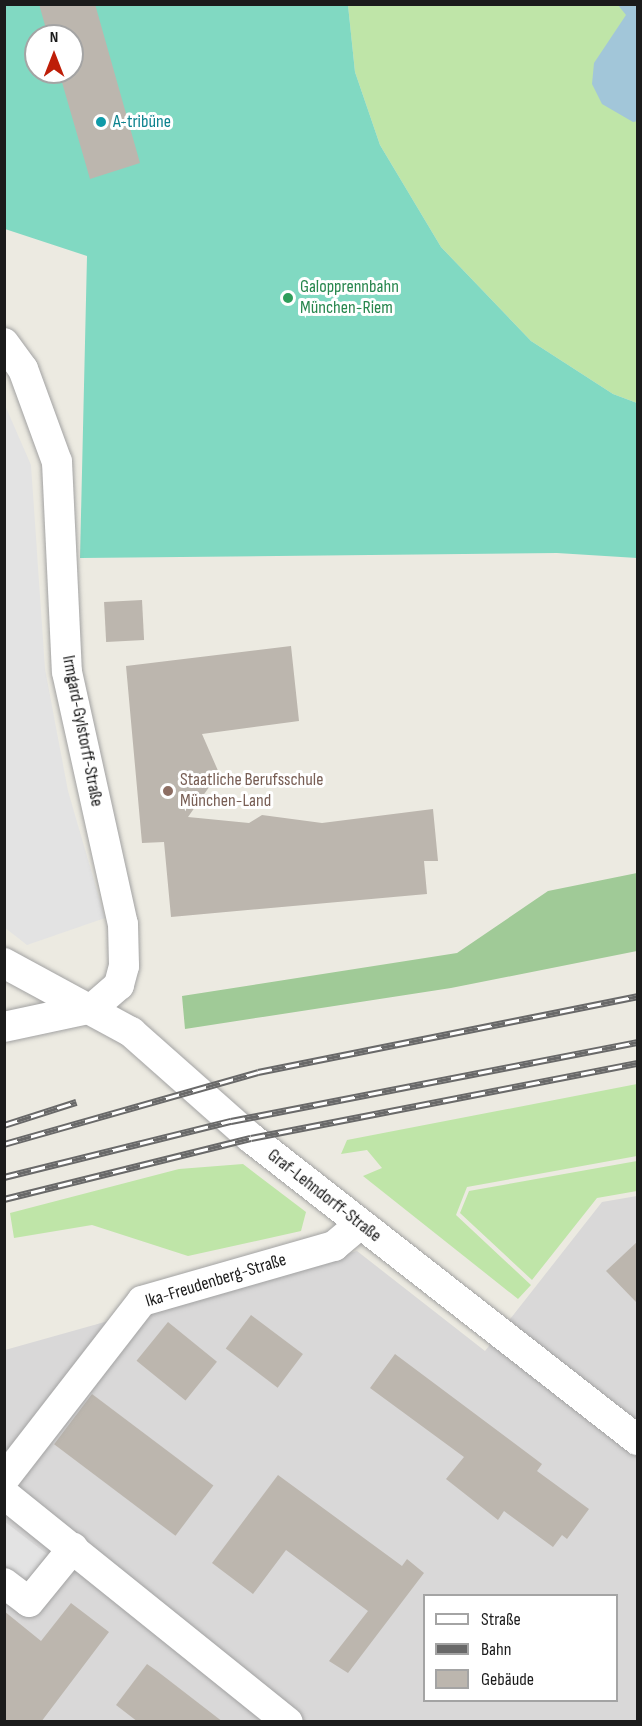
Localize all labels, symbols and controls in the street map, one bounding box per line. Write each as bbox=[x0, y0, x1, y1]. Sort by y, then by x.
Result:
north arrow bbox=[24, 24, 84, 84]
text: N bbox=[50, 28, 58, 47]
place label: A-tribüne bbox=[113, 111, 171, 133]
marker: A-tribüne bbox=[94, 115, 108, 129]
place label: Galopprennbahn München-Riem bbox=[300, 277, 399, 320]
marker: Galopprennbahn München-Riem bbox=[281, 291, 295, 305]
street label: Irmgard-Gylstorff-Straße bbox=[57, 654, 107, 808]
place label: Staatliche Berufsschule München-Land bbox=[180, 770, 323, 812]
marker: Staatliche Berufsschule München-Land bbox=[161, 784, 175, 798]
street label: Graf-Lehndorff-Straße bbox=[263, 1145, 385, 1247]
street label: Ika-Freudenberg-Straße bbox=[143, 1249, 289, 1313]
legend bbox=[423, 1594, 618, 1702]
text: Straße bbox=[481, 1609, 521, 1630]
text: Bahn bbox=[481, 1639, 511, 1660]
text: Gebäude bbox=[481, 1669, 534, 1690]

